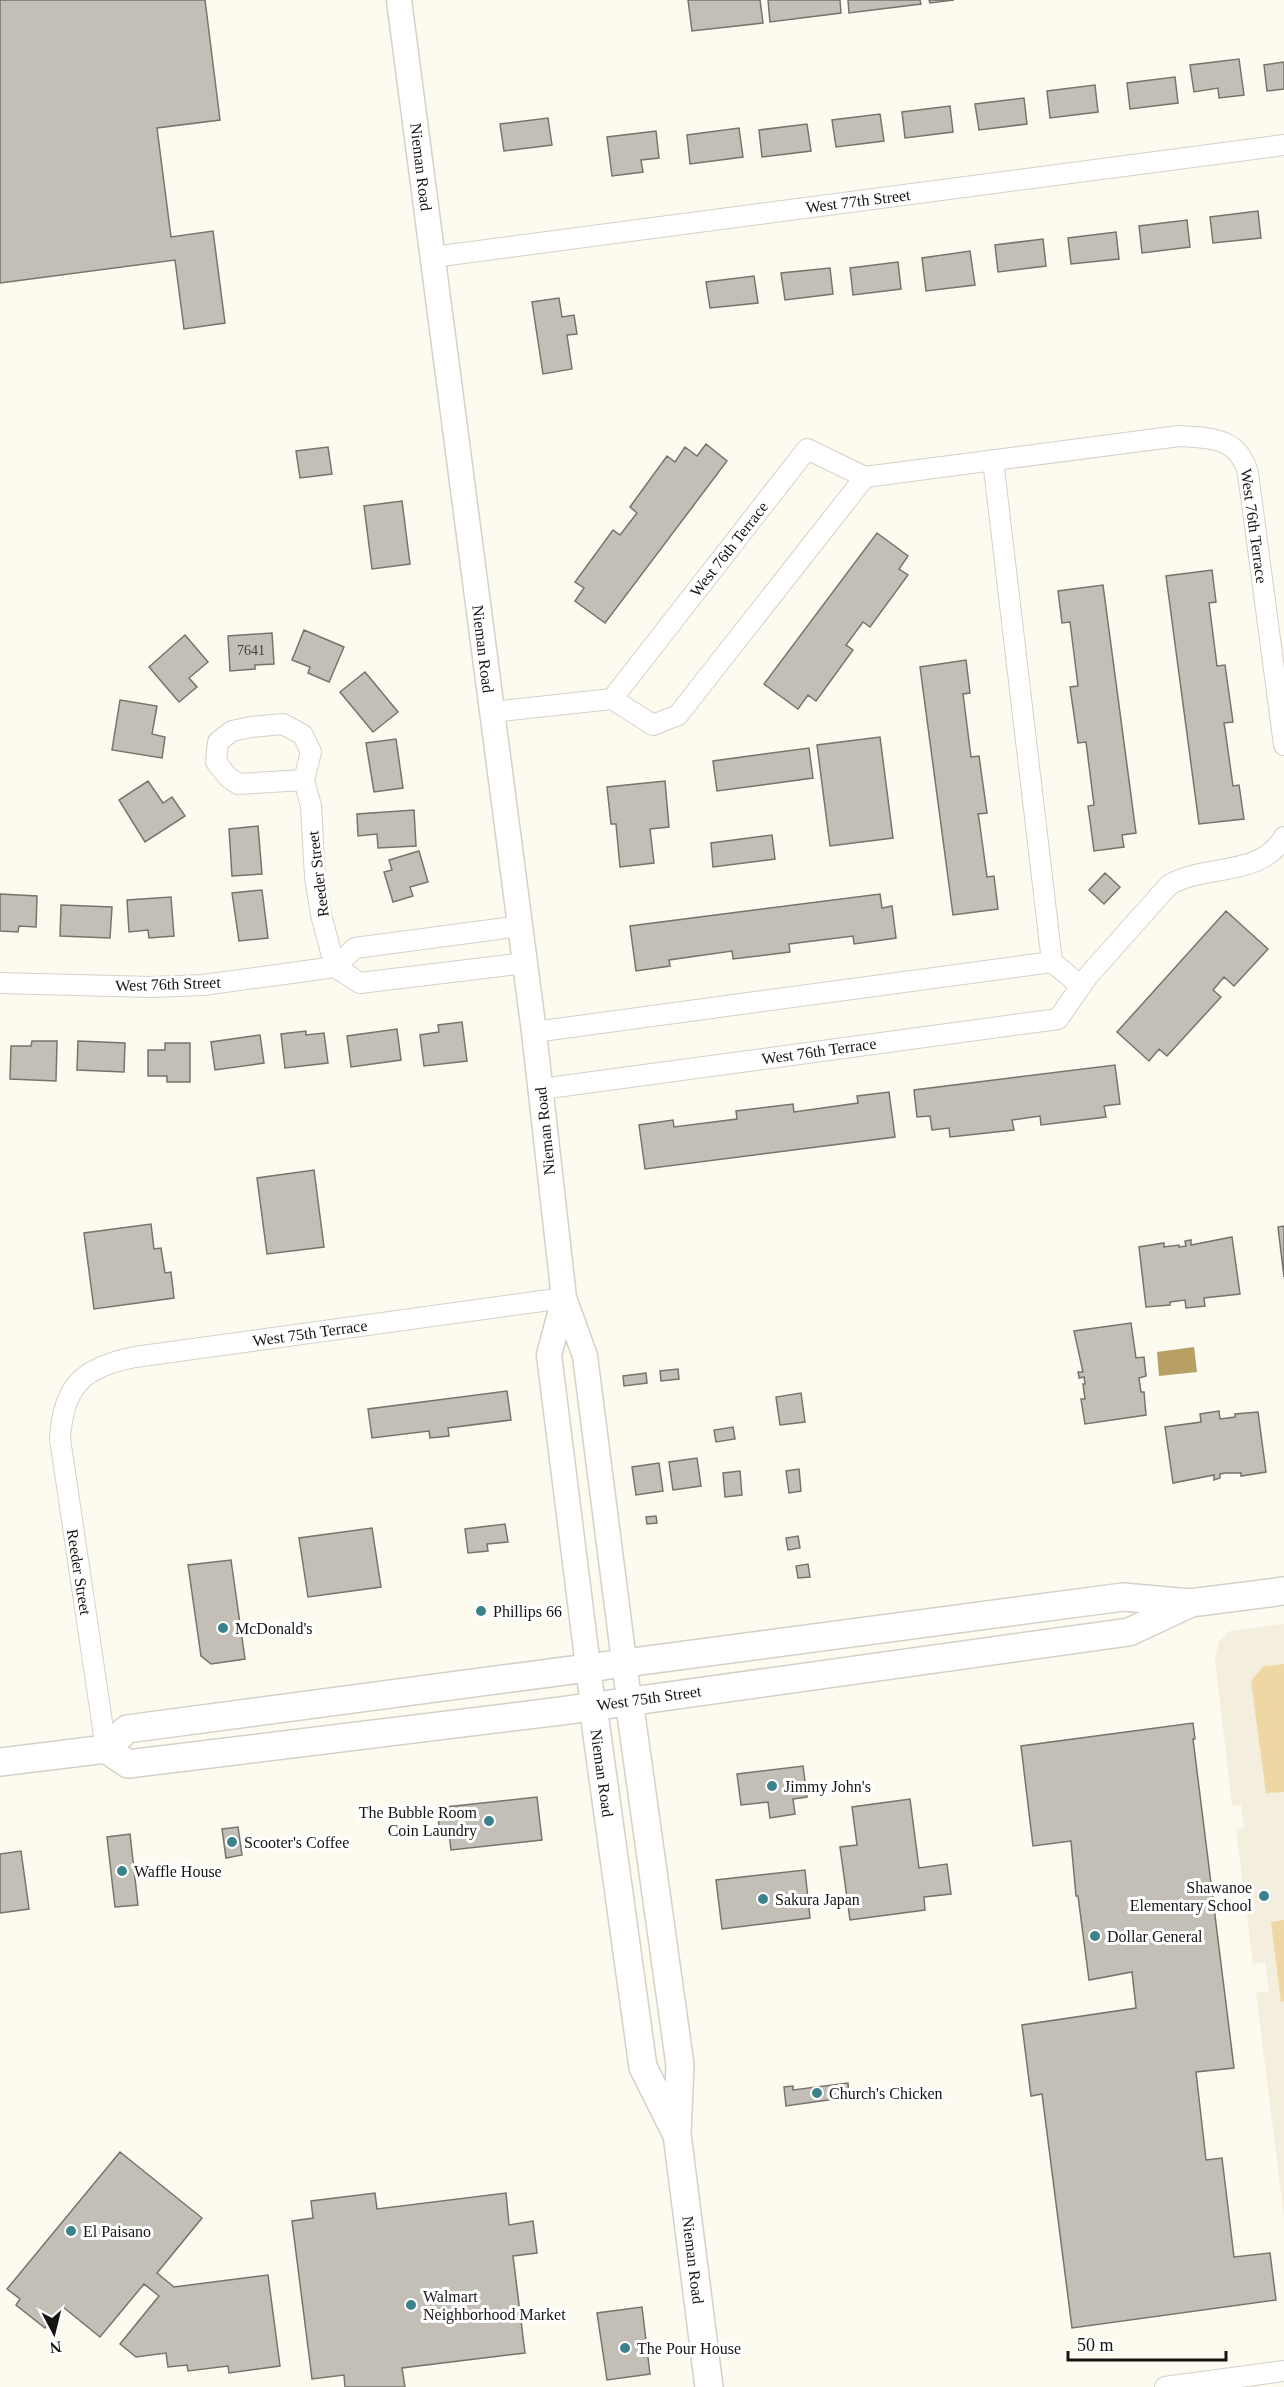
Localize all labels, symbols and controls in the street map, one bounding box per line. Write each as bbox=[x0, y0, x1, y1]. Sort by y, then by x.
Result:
street label: Nieman Road bbox=[407, 122, 435, 212]
street label: West 77th Street bbox=[805, 186, 912, 216]
street label: West 76th Terrace bbox=[1238, 468, 1270, 584]
street label: West 76th Terrace bbox=[687, 498, 771, 600]
street label: Nieman Road bbox=[469, 604, 497, 694]
house number: 7641 bbox=[237, 643, 265, 658]
street label: Reeder Street bbox=[304, 829, 332, 918]
street label: West 76th Street bbox=[115, 974, 221, 994]
street label: West 76th Terrace bbox=[761, 1035, 877, 1067]
street label: Nieman Road bbox=[532, 1086, 558, 1176]
street label: West 75th Terrace bbox=[252, 1317, 368, 1349]
street label: Reeder Street bbox=[64, 1528, 94, 1617]
place label: Phillips 66 bbox=[493, 1603, 562, 1621]
marker: Phillips 66 bbox=[474, 1604, 488, 1618]
place label: McDonald's bbox=[235, 1620, 313, 1637]
marker: McDonald's bbox=[216, 1621, 230, 1635]
street label: West 75th Street bbox=[596, 1682, 703, 1714]
street label: Nieman Road bbox=[587, 1728, 617, 1818]
place label: Jimmy John's bbox=[784, 1778, 871, 1796]
marker: Jimmy John's bbox=[765, 1779, 779, 1793]
place label: The Bubble Room Coin Laundry bbox=[359, 1804, 478, 1840]
marker: The Bubble Room Coin Laundry bbox=[482, 1814, 496, 1828]
place label: Scooter's Coffee bbox=[244, 1834, 349, 1851]
marker: Scooter's Coffee bbox=[225, 1835, 239, 1849]
place label: Waffle House bbox=[134, 1863, 222, 1880]
marker: Waffle House bbox=[115, 1864, 129, 1878]
place label: Shawanoe Elementary School bbox=[1130, 1879, 1253, 1915]
marker: Shawanoe Elementary School bbox=[1257, 1889, 1271, 1903]
place label: Sakura Japan bbox=[775, 1891, 860, 1909]
marker: Sakura Japan bbox=[756, 1892, 770, 1906]
place label: Dollar General bbox=[1107, 1928, 1203, 1945]
marker: Dollar General bbox=[1088, 1929, 1102, 1943]
place label: Church's Chicken bbox=[829, 2085, 943, 2102]
marker: Church's Chicken bbox=[810, 2086, 824, 2100]
street label: Nieman Road bbox=[679, 2215, 707, 2305]
place label: El Paisano bbox=[83, 2223, 151, 2240]
marker: El Paisano bbox=[64, 2224, 78, 2238]
place label: Walmart Neighborhood Market bbox=[423, 2288, 566, 2324]
marker: Walmart Neighborhood Market bbox=[404, 2298, 418, 2312]
north arrow bbox=[24, 2303, 84, 2363]
scale bar bbox=[1068, 2324, 1226, 2362]
text: 50 m bbox=[1077, 2335, 1114, 2355]
text: N bbox=[49, 2338, 63, 2357]
place label: The Pour House bbox=[637, 2340, 741, 2357]
marker: The Pour House bbox=[618, 2341, 632, 2355]

